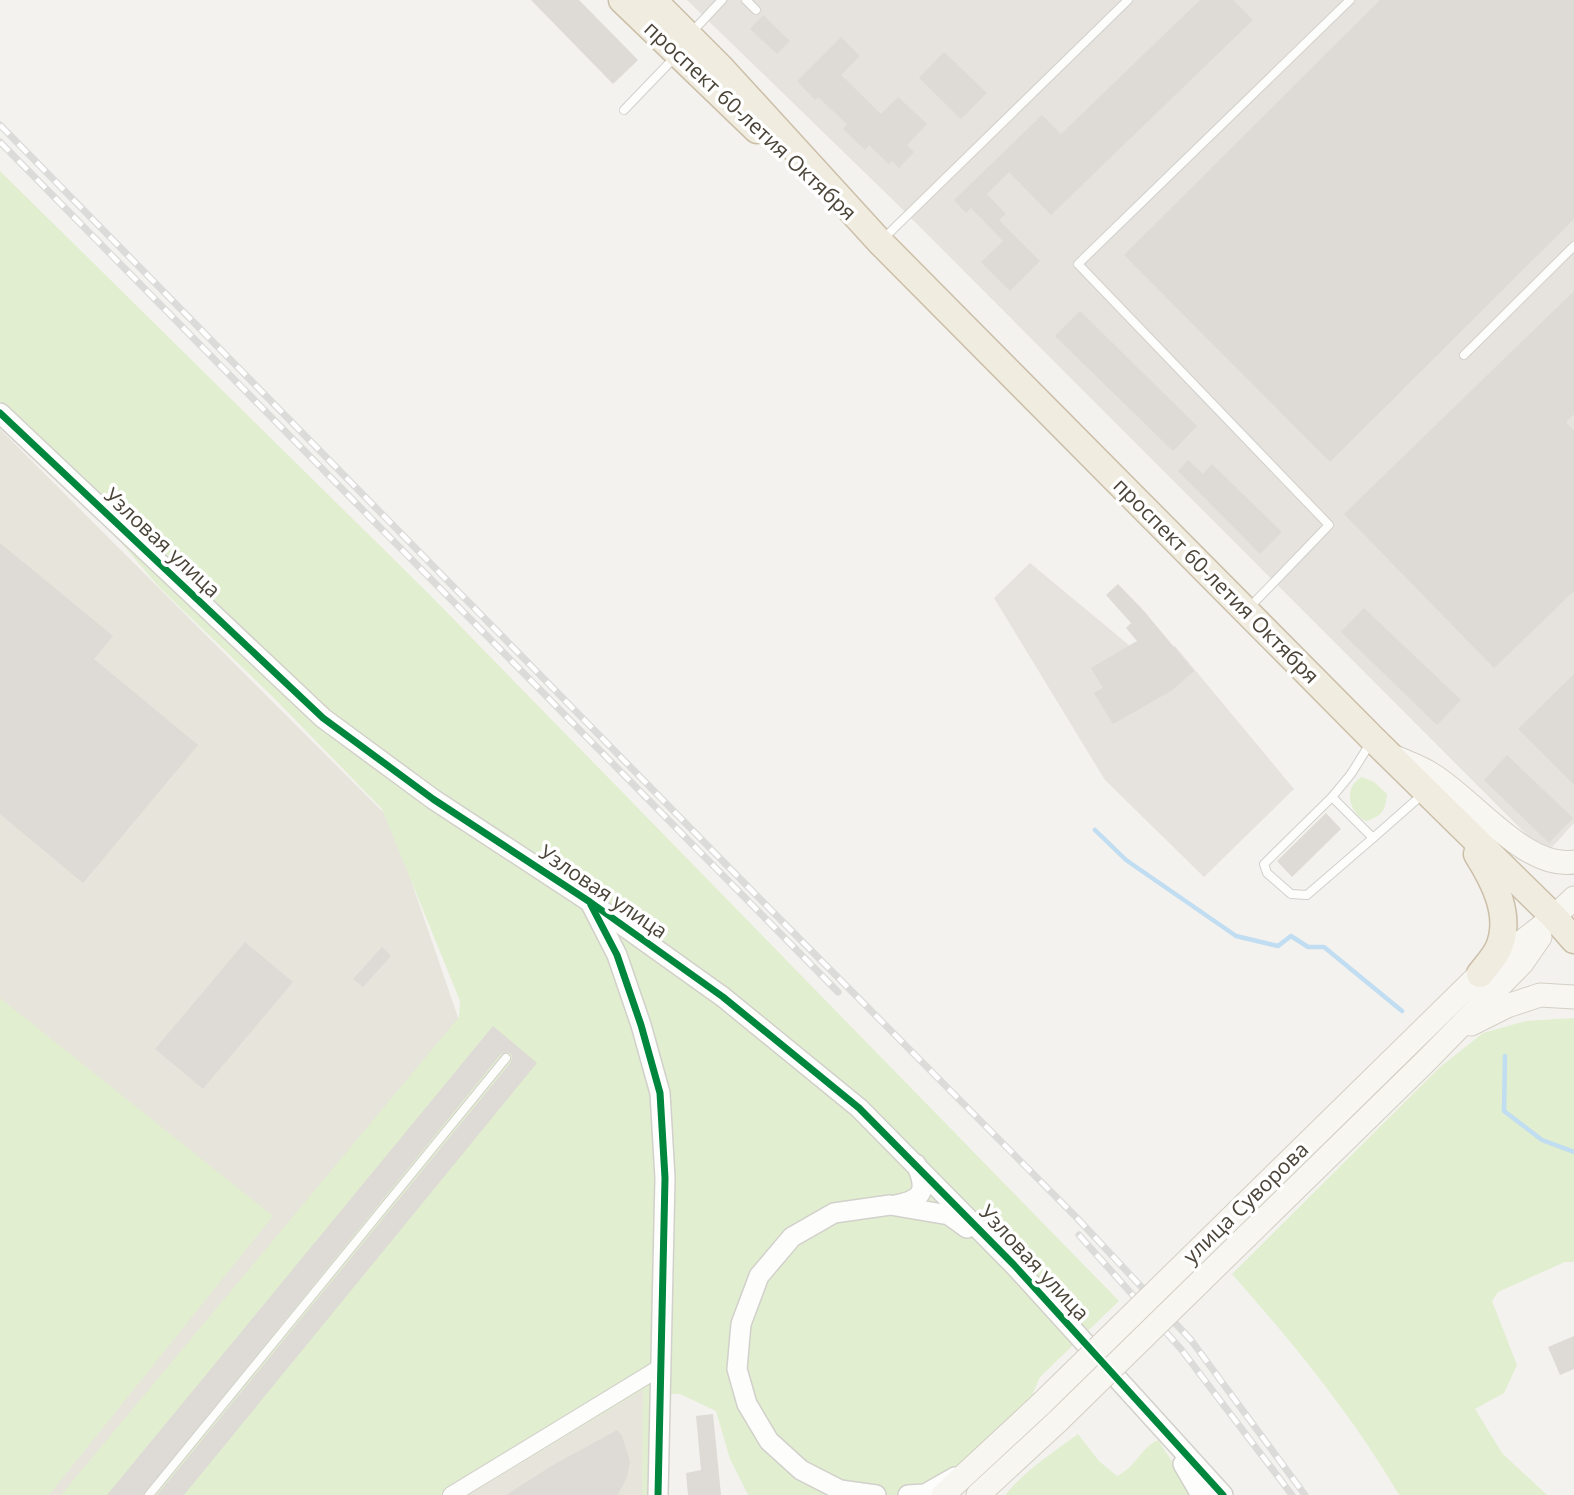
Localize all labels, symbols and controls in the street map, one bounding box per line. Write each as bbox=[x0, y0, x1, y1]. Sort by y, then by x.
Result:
street label: проспект 60-летия Октября bbox=[639, 15, 863, 226]
street label: проспект 60-летия Октября bbox=[1108, 471, 1326, 689]
street label: Узловая улица bbox=[99, 481, 227, 603]
street label: Узловая улица bbox=[534, 838, 673, 945]
street label: улица Суворова bbox=[1177, 1135, 1314, 1269]
street label: Узловая улица bbox=[974, 1198, 1096, 1326]

